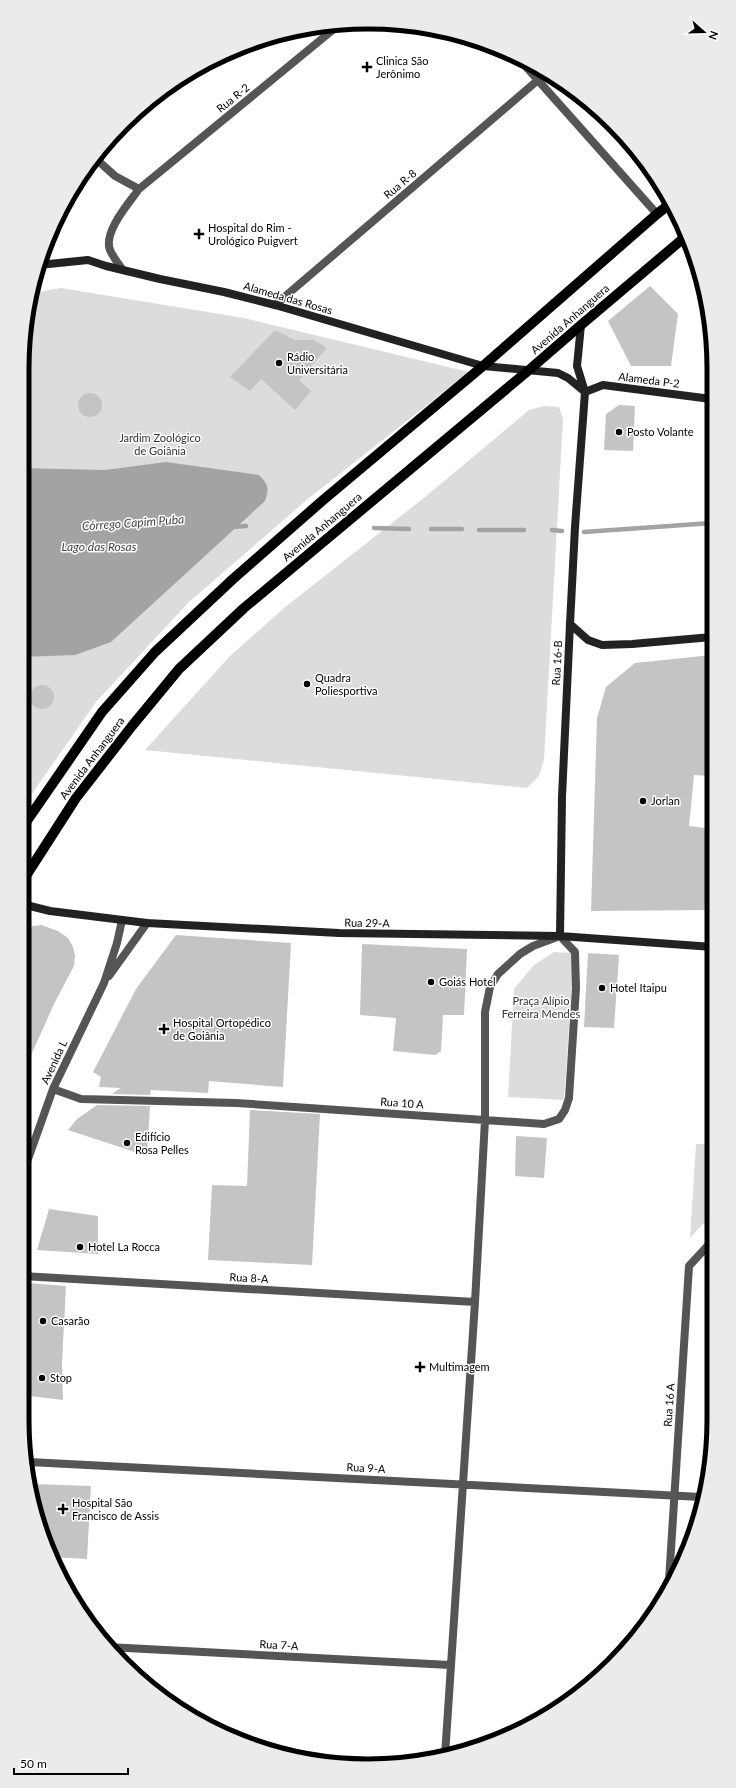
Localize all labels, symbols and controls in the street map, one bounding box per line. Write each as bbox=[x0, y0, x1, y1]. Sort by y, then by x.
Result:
north arrow bbox=[684, 12, 724, 52]
text: N bbox=[706, 29, 721, 42]
place label: Clinica São Jerônimo bbox=[376, 54, 429, 80]
marker: Clinica São Jerônimo bbox=[361, 61, 373, 73]
street label: Rua R-2 bbox=[214, 80, 252, 115]
street label: Rua R-8 bbox=[381, 166, 419, 201]
place label: Hospital do Rim - Urológico Puigvert bbox=[208, 221, 298, 247]
marker: Hospital do Rim - Urológico Puigvert bbox=[193, 228, 205, 240]
street label: Alameda das Rosas bbox=[242, 279, 334, 316]
street label: Avenida Anhanguera bbox=[528, 281, 612, 356]
place label: Rádio Universitária bbox=[287, 350, 348, 376]
marker: Rádio Universitária bbox=[274, 358, 284, 368]
street label: Alameda P-2 bbox=[618, 369, 680, 390]
place label: Posto Volante bbox=[627, 425, 694, 438]
marker: Posto Volante bbox=[614, 427, 624, 437]
park label: Jardim Zoológico de Goiânia bbox=[119, 431, 201, 457]
street label: Avenida Anhanguera bbox=[279, 490, 364, 564]
water label: Córrego Capim Puba bbox=[81, 511, 185, 534]
water label: Lago das Rosas bbox=[61, 539, 137, 554]
street label: Rua 16-B bbox=[549, 640, 564, 686]
place label: Quadra Poliesportiva bbox=[315, 671, 378, 697]
marker: Quadra Poliesportiva bbox=[302, 679, 312, 689]
street label: Avenida Anhanguera bbox=[56, 714, 127, 801]
place label: Jorlan bbox=[651, 794, 680, 807]
marker: Jorlan bbox=[638, 796, 648, 806]
street label: Rua 29-A bbox=[344, 916, 390, 929]
place label: Goiás Hotel bbox=[439, 975, 496, 988]
marker: Goiás Hotel bbox=[426, 977, 436, 987]
place label: Hotel Itaipu bbox=[610, 981, 667, 994]
marker: Hotel Itaipu bbox=[597, 983, 607, 993]
park label: Praça Alípio Ferreira Mendes bbox=[502, 994, 581, 1020]
place label: Hospital Ortopédico de Goiânia bbox=[173, 1016, 271, 1042]
marker: Hospital Ortopédico de Goiânia bbox=[158, 1023, 170, 1035]
street label: Avenida L bbox=[38, 1037, 70, 1086]
street label: Rua 10 A bbox=[380, 1094, 425, 1111]
place label: Edifício Rosa Pelles bbox=[135, 1130, 189, 1156]
marker: Edifício Rosa Pelles bbox=[122, 1138, 132, 1148]
place label: Hotel La Rocca bbox=[88, 1240, 160, 1253]
marker: Hotel La Rocca bbox=[75, 1242, 85, 1252]
street label: Rua 8-A bbox=[229, 1270, 269, 1285]
place label: Casarão bbox=[51, 1314, 90, 1327]
marker: Casarão bbox=[38, 1316, 48, 1326]
place label: Multimagem bbox=[429, 1360, 490, 1373]
marker: Multimagem bbox=[414, 1361, 426, 1373]
place label: Stop bbox=[50, 1371, 72, 1384]
marker: Stop bbox=[37, 1373, 47, 1383]
street label: Rua 16 A bbox=[660, 1382, 677, 1427]
street label: Rua 9-A bbox=[346, 1460, 386, 1475]
place label: Hospital São Francisco de Assis bbox=[72, 1496, 159, 1522]
marker: Hospital São Francisco de Assis bbox=[57, 1503, 69, 1515]
street label: Rua 7-A bbox=[259, 1637, 299, 1652]
scale bar bbox=[14, 1750, 128, 1776]
text: 50 m bbox=[20, 1756, 47, 1771]

